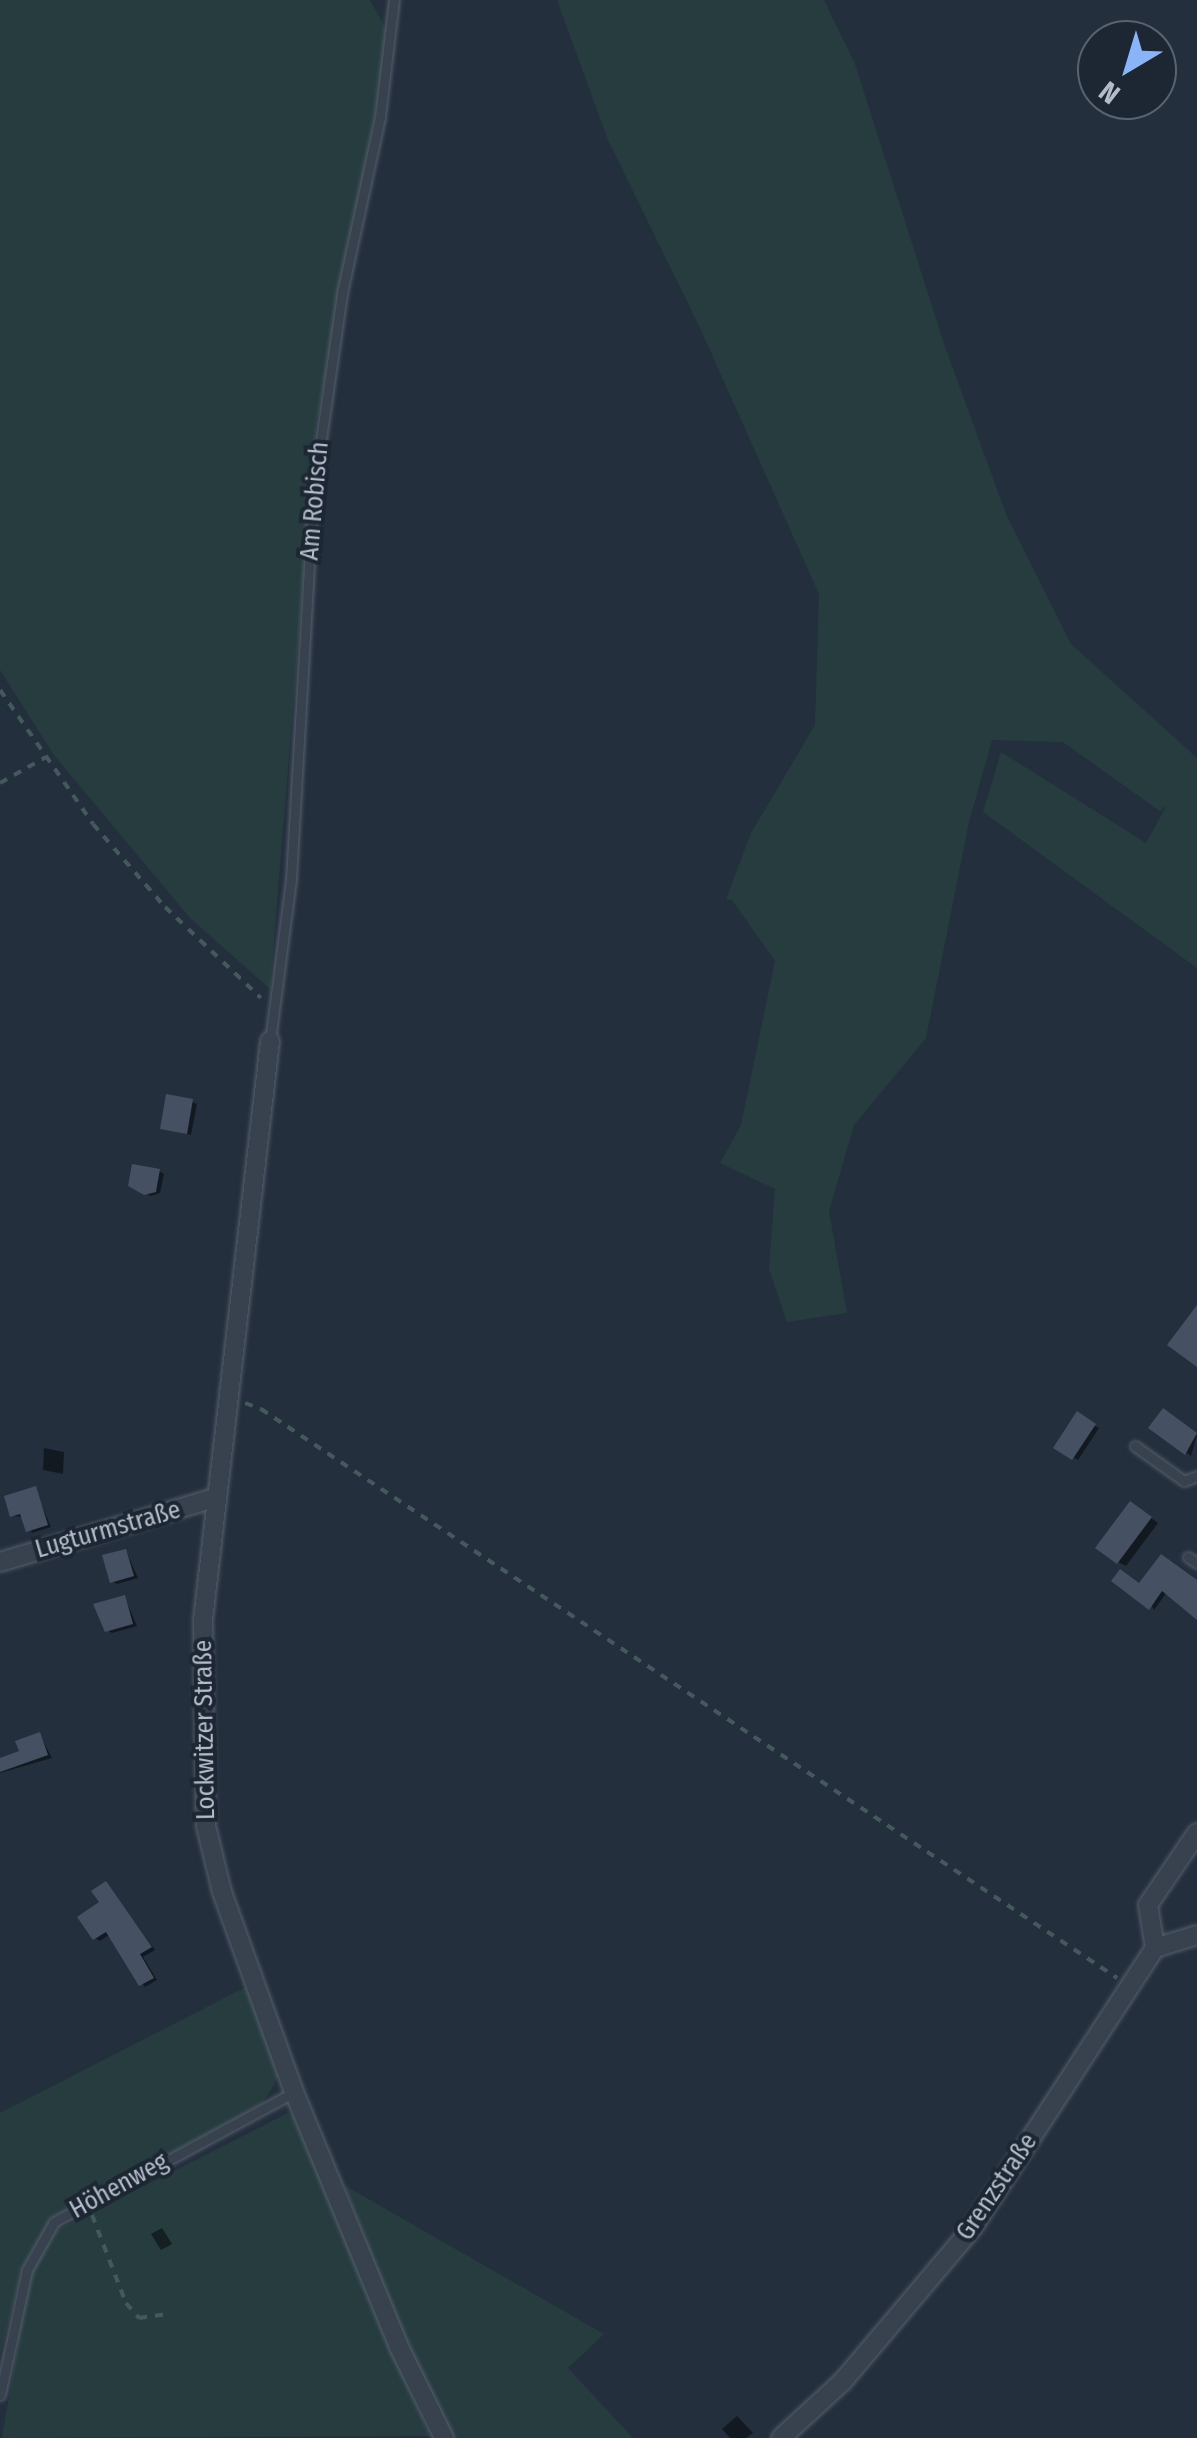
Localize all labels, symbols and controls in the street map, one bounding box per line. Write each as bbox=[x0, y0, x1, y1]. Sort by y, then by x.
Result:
north arrow bbox=[1077, 20, 1177, 120]
text: N bbox=[1093, 74, 1126, 111]
street label: Am Robisch bbox=[295, 441, 335, 561]
street label: Lugturmstraße bbox=[32, 1495, 184, 1565]
street label: Lockwitzer Straße bbox=[188, 1640, 222, 1820]
street label: Grenzstraße bbox=[950, 2128, 1044, 2246]
street label: Höhenweg bbox=[65, 2147, 173, 2225]

